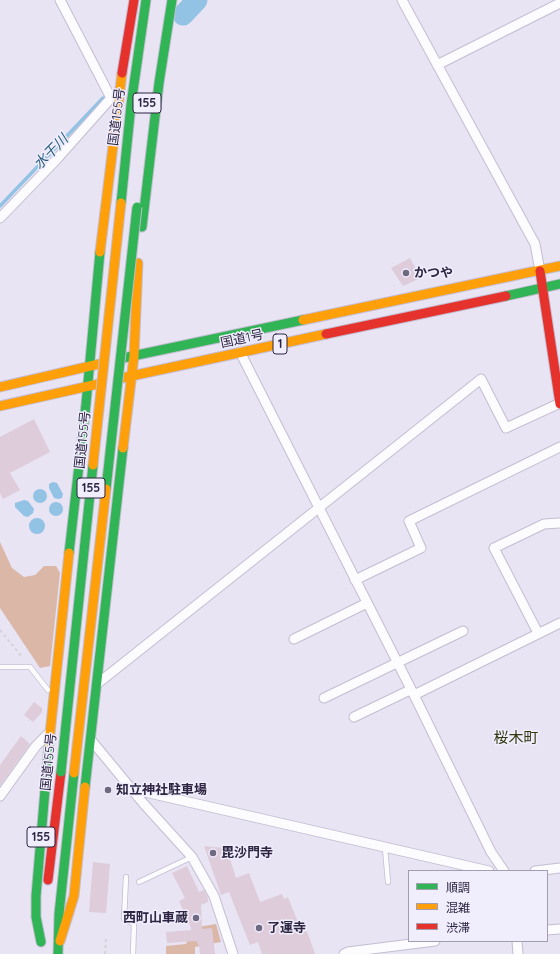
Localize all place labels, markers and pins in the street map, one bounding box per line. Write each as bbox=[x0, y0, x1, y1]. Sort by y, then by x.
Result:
place label: かつや bbox=[414, 265, 453, 281]
marker: かつや bbox=[401, 268, 411, 278]
place label: 知立神社駐車場 bbox=[116, 782, 207, 798]
marker: 知立神社駐車場 bbox=[103, 785, 113, 795]
place label: 毘沙門寺 bbox=[221, 845, 273, 861]
marker: 毘沙門寺 bbox=[208, 848, 218, 858]
place label: 西町山車蔵 bbox=[123, 910, 188, 926]
marker: 西町山車蔵 bbox=[191, 913, 201, 923]
place label: 了運寺 bbox=[267, 920, 306, 936]
marker: 了運寺 bbox=[254, 923, 264, 933]

